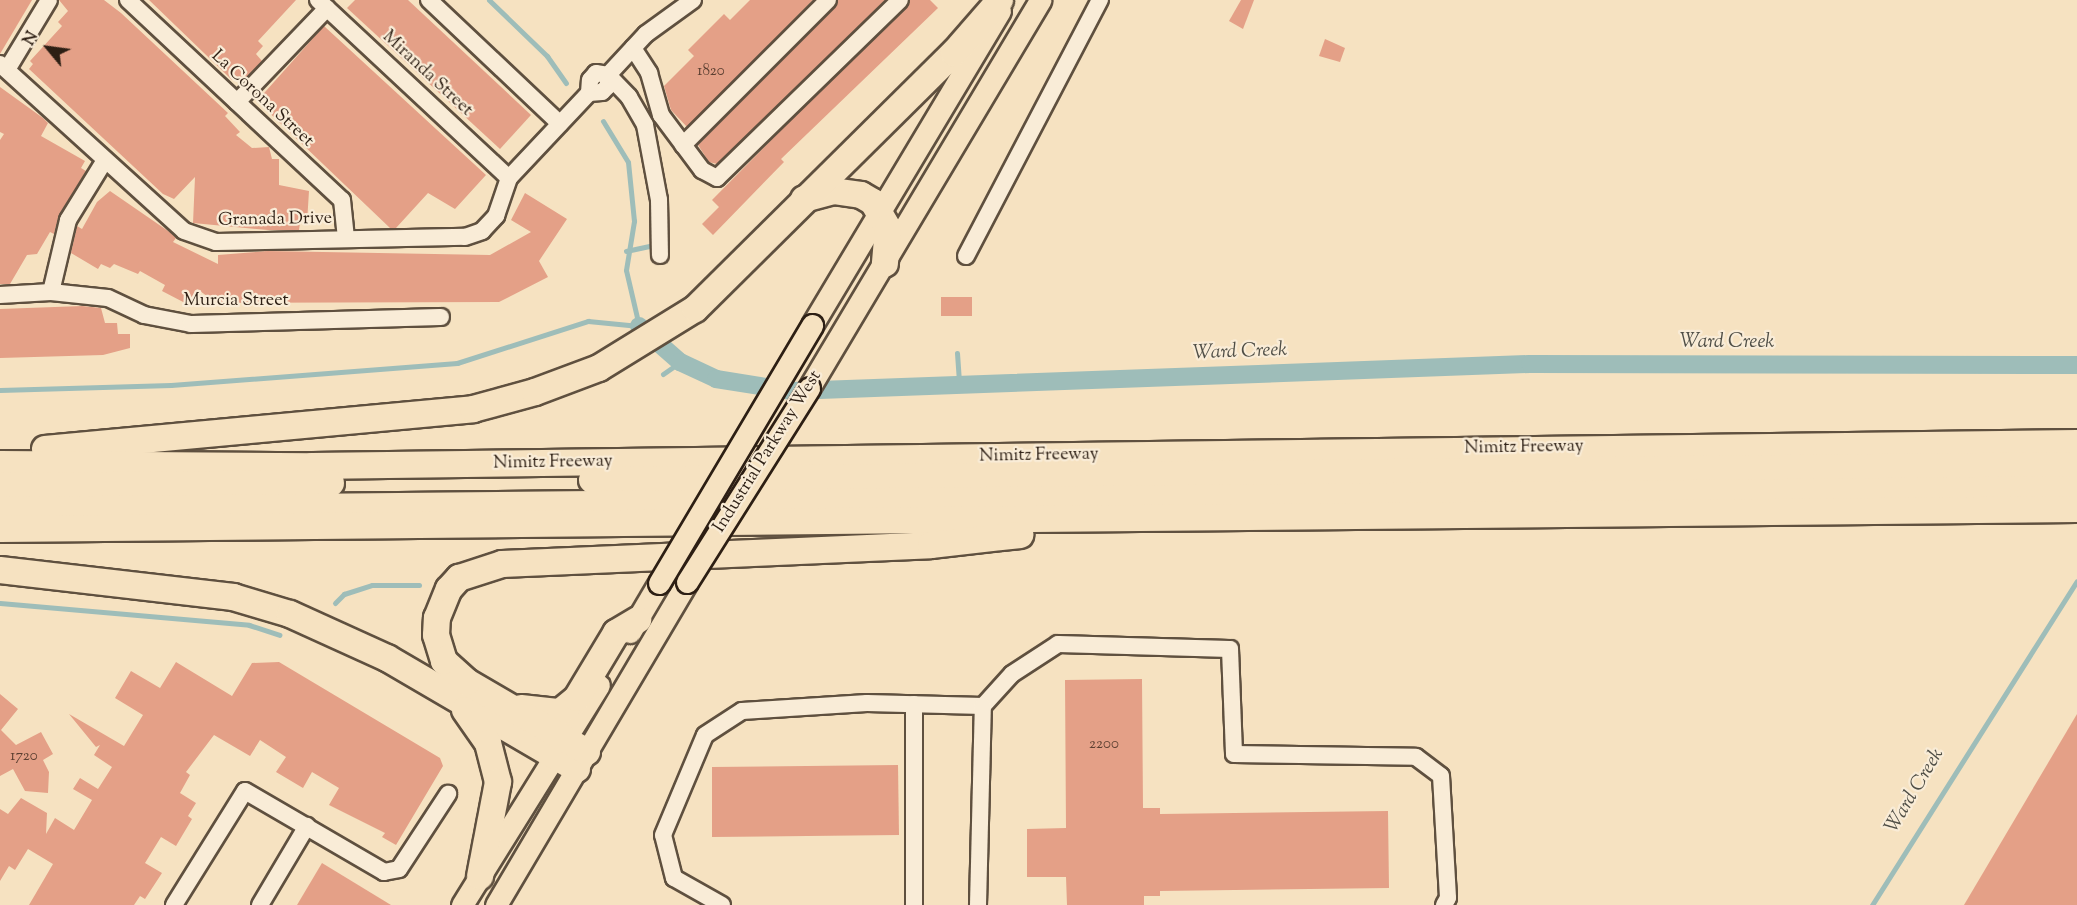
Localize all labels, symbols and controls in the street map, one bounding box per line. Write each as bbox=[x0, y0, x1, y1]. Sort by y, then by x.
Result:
north arrow bbox=[18, 18, 78, 78]
street label: Miranda Street bbox=[377, 27, 477, 121]
text: N bbox=[19, 28, 45, 50]
street label: La Corona Street bbox=[206, 46, 318, 152]
house number: 1820 bbox=[697, 63, 725, 81]
street label: Granada Drive bbox=[218, 208, 332, 232]
street label: Murcia Street bbox=[183, 290, 289, 312]
water label: Ward Creek bbox=[1680, 330, 1774, 354]
water label: Ward Creek bbox=[1192, 338, 1288, 366]
street label: Industrial Parkway West bbox=[709, 367, 827, 537]
street label: Nimitz Freeway bbox=[1464, 436, 1584, 460]
street label: Nimitz Freeway bbox=[979, 444, 1099, 468]
street label: Nimitz Freeway bbox=[493, 451, 613, 475]
house number: 2200 bbox=[1089, 736, 1119, 754]
water label: Ward Creek bbox=[1880, 744, 1950, 838]
house number: 1720 bbox=[10, 748, 38, 766]

